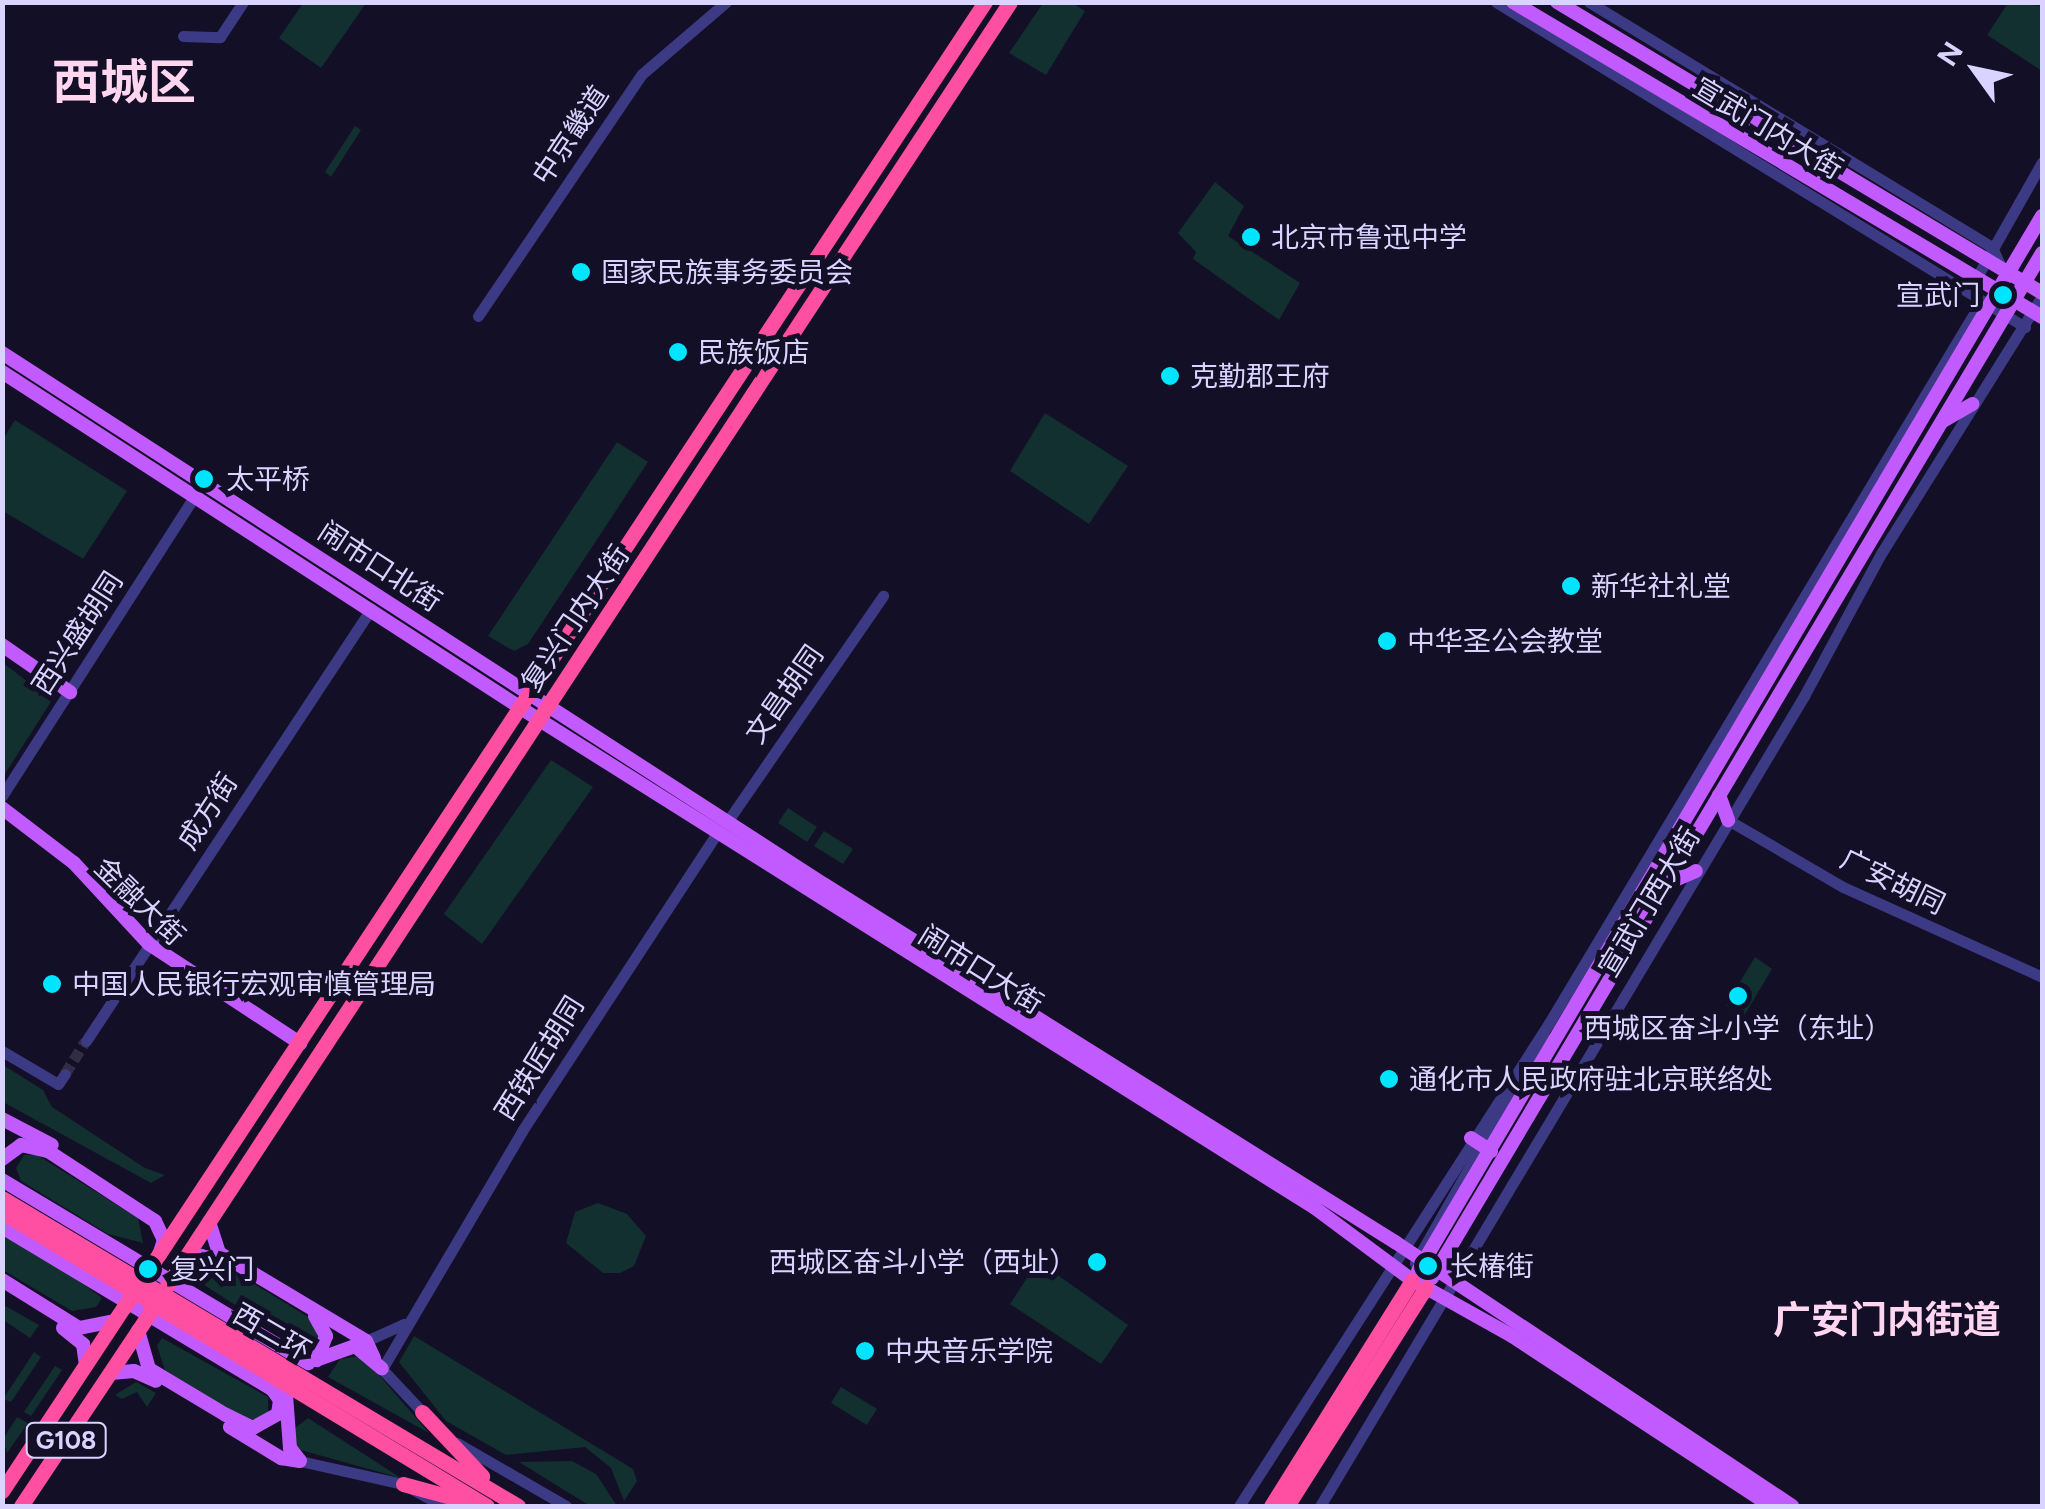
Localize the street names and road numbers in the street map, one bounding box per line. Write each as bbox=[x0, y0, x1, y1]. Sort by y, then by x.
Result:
street label: 宣武门内大街 bbox=[1687, 70, 1849, 186]
street label: 中京畿道 bbox=[525, 79, 615, 191]
street label: 闹市口北街 bbox=[312, 514, 448, 618]
street label: 复兴门内大街 bbox=[514, 539, 636, 697]
street label: 西兴盛胡同 bbox=[25, 565, 129, 701]
street label: 文昌胡同 bbox=[738, 638, 830, 750]
street label: 成方街 bbox=[170, 767, 244, 855]
street label: 宣武门西大街 bbox=[1591, 821, 1707, 983]
street label: 广安胡同 bbox=[1835, 841, 1951, 921]
street label: 金融大街 bbox=[88, 850, 192, 952]
street label: 闹市口大街 bbox=[913, 918, 1049, 1020]
street label: 西铁匠胡同 bbox=[488, 990, 590, 1126]
street label: 西二环 bbox=[227, 1296, 317, 1368]
road number: G108 bbox=[23, 1420, 108, 1460]

